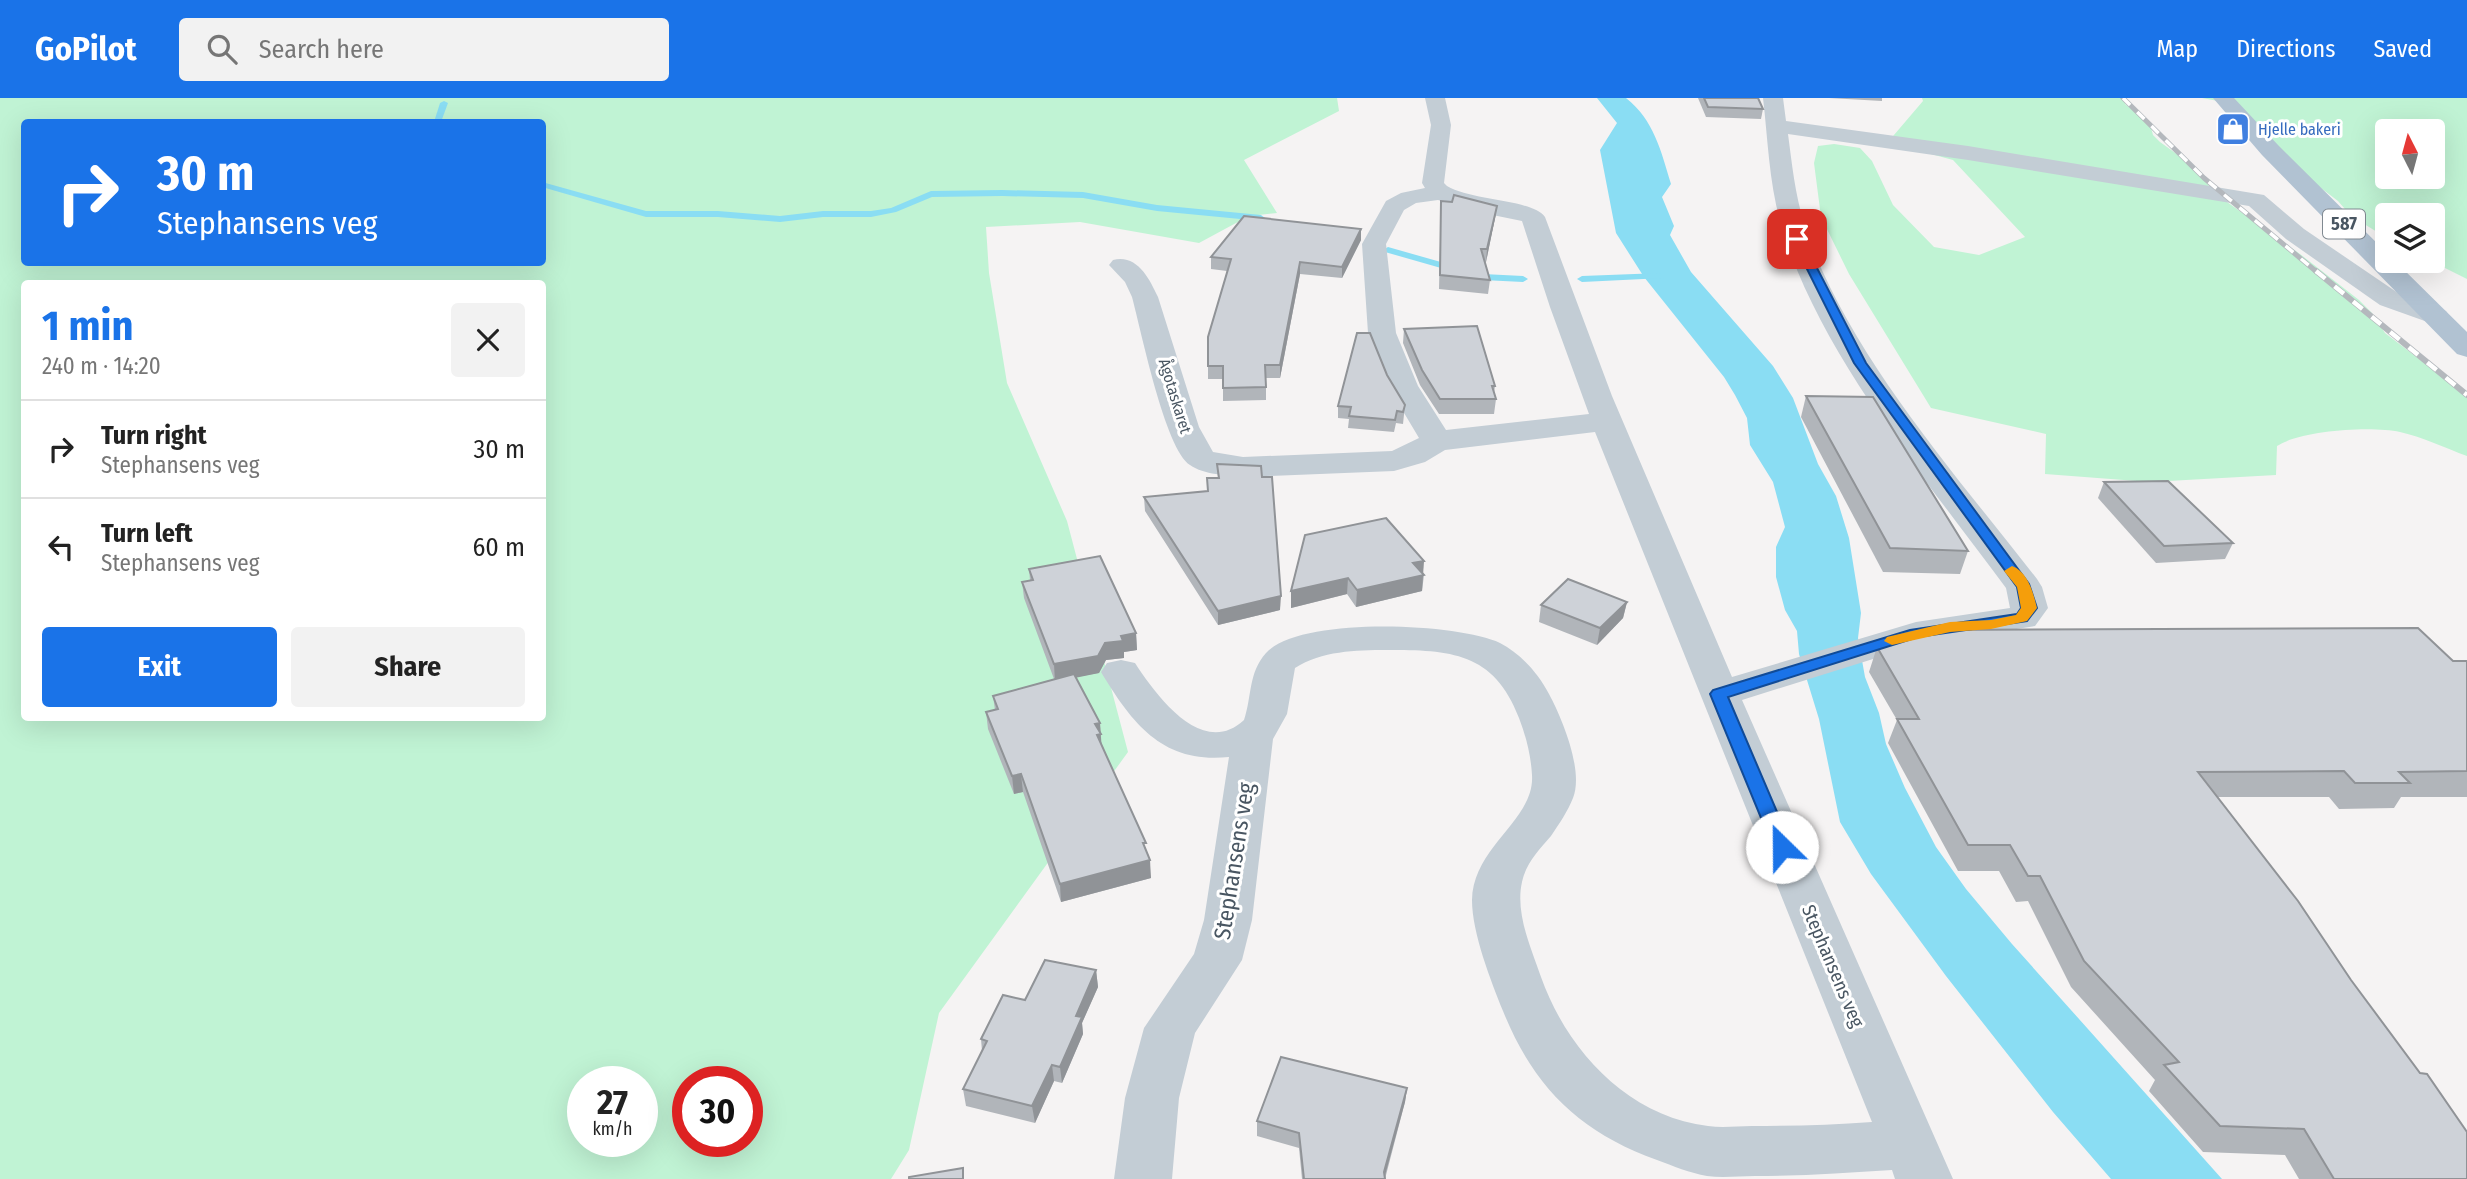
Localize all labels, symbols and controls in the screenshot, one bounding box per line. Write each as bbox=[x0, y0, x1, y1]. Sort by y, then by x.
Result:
search box bbox=[179, 18, 669, 81]
text: GoPilot bbox=[35, 29, 137, 69]
icon: search bbox=[203, 30, 241, 68]
text: Search here bbox=[259, 34, 384, 65]
text: Map bbox=[2157, 35, 2198, 63]
text: Directions bbox=[2236, 35, 2335, 63]
text: Saved bbox=[2373, 35, 2432, 63]
shop icon: Hjelle bakeri bbox=[2214, 110, 2252, 148]
north arrow bbox=[2375, 119, 2445, 189]
map controls bbox=[2375, 119, 2445, 273]
place label: Hjelle bakeri bbox=[2258, 120, 2341, 139]
text: 30 m bbox=[157, 144, 255, 203]
icon: right bbox=[42, 147, 133, 238]
button: layers bbox=[2375, 203, 2445, 273]
text: Stephansens veg bbox=[157, 204, 378, 242]
pin bbox=[1767, 209, 1827, 269]
road number: 587 bbox=[2323, 210, 2365, 238]
icon: arrive bbox=[1778, 220, 1816, 258]
text: 1 min bbox=[42, 301, 133, 351]
button: close bbox=[451, 303, 525, 377]
text: 240 m · 14:20 bbox=[42, 352, 161, 380]
street label: Ågotaskaret bbox=[1155, 356, 1197, 436]
text: Turn right bbox=[101, 420, 207, 451]
icon: right bbox=[42, 430, 80, 468]
text: 30 m bbox=[474, 434, 525, 465]
text: Stephansens veg bbox=[101, 451, 260, 479]
text: Turn left bbox=[101, 518, 193, 549]
icon: left bbox=[42, 528, 80, 566]
text: 60 m bbox=[472, 532, 525, 563]
text: Stephansens veg bbox=[101, 549, 260, 577]
button: Exit bbox=[42, 627, 277, 707]
button: Share bbox=[291, 627, 525, 707]
street label: Stephansens veg bbox=[1208, 780, 1260, 941]
position arrow bbox=[1745, 810, 1819, 884]
street label: Stephansens veg bbox=[1797, 901, 1869, 1031]
speed limit sign: 30 bbox=[672, 1066, 763, 1157]
text: 27 bbox=[597, 1081, 628, 1123]
text: km/h bbox=[592, 1118, 633, 1140]

